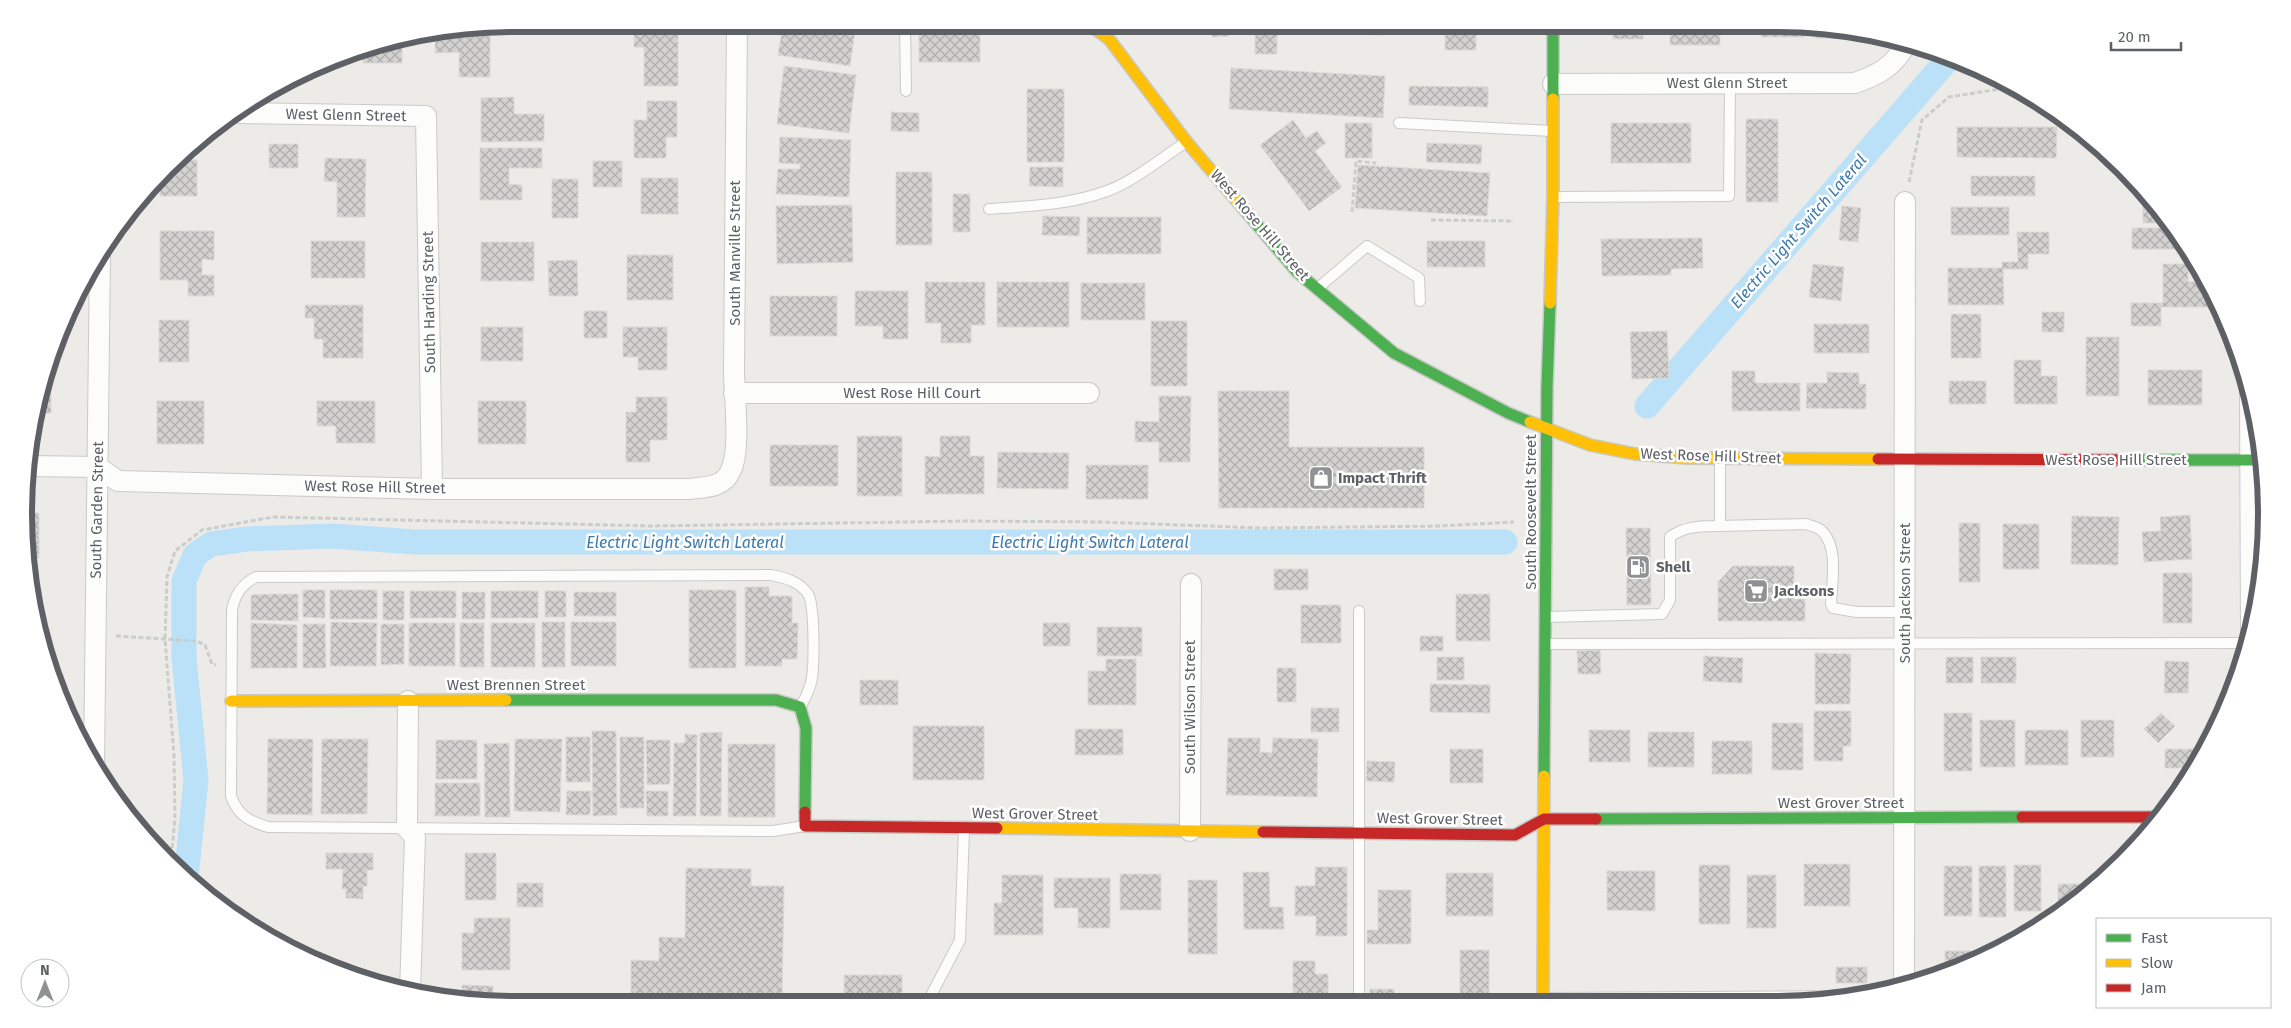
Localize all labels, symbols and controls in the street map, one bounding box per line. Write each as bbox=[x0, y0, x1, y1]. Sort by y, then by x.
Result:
scale bar bbox=[2111, 20, 2181, 52]
text: 20 m bbox=[2118, 28, 2151, 46]
street label: West Glenn Street bbox=[1666, 74, 1788, 92]
street label: West Glenn Street bbox=[285, 105, 407, 125]
water label: Electric Light Switch Lateral bbox=[1726, 151, 1870, 312]
street label: West Rose Hill Street bbox=[1207, 166, 1314, 285]
street label: South Manville Street bbox=[726, 180, 744, 326]
street label: South Harding Street bbox=[419, 230, 439, 373]
street label: West Rose Hill Court bbox=[843, 384, 981, 402]
street label: South Roosevelt Street bbox=[1522, 434, 1540, 590]
street label: South Garden Street bbox=[87, 441, 107, 579]
street label: West Rose Hill Street bbox=[1640, 445, 1783, 467]
street label: West Rose Hill Street bbox=[2045, 451, 2187, 469]
shop icon: Impact Thrift bbox=[1308, 465, 1334, 491]
place label: Impact Thrift bbox=[1338, 469, 1427, 487]
street label: West Rose Hill Street bbox=[304, 477, 446, 497]
street label: South Jackson Street bbox=[1896, 522, 1914, 663]
water label: Electric Light Switch Lateral bbox=[586, 533, 784, 552]
water label: Electric Light Switch Lateral bbox=[991, 533, 1189, 552]
fuel station icon: Shell bbox=[1625, 554, 1651, 580]
place label: Shell bbox=[1656, 558, 1691, 576]
supermarket icon: Jacksons bbox=[1743, 578, 1769, 604]
place label: Jacksons bbox=[1773, 582, 1834, 600]
street label: South Wilson Street bbox=[1181, 639, 1199, 774]
street label: West Brennen Street bbox=[447, 676, 586, 694]
street label: West Grover Street bbox=[1778, 794, 1905, 812]
street label: West Grover Street bbox=[972, 804, 1099, 824]
street label: West Grover Street bbox=[1377, 809, 1504, 829]
legend bbox=[2096, 918, 2271, 1008]
text: Fast bbox=[2141, 929, 2168, 947]
text: Slow bbox=[2141, 954, 2173, 972]
north arrow bbox=[20, 958, 70, 1008]
text: N bbox=[40, 962, 50, 979]
text: Jam bbox=[2141, 979, 2167, 997]

